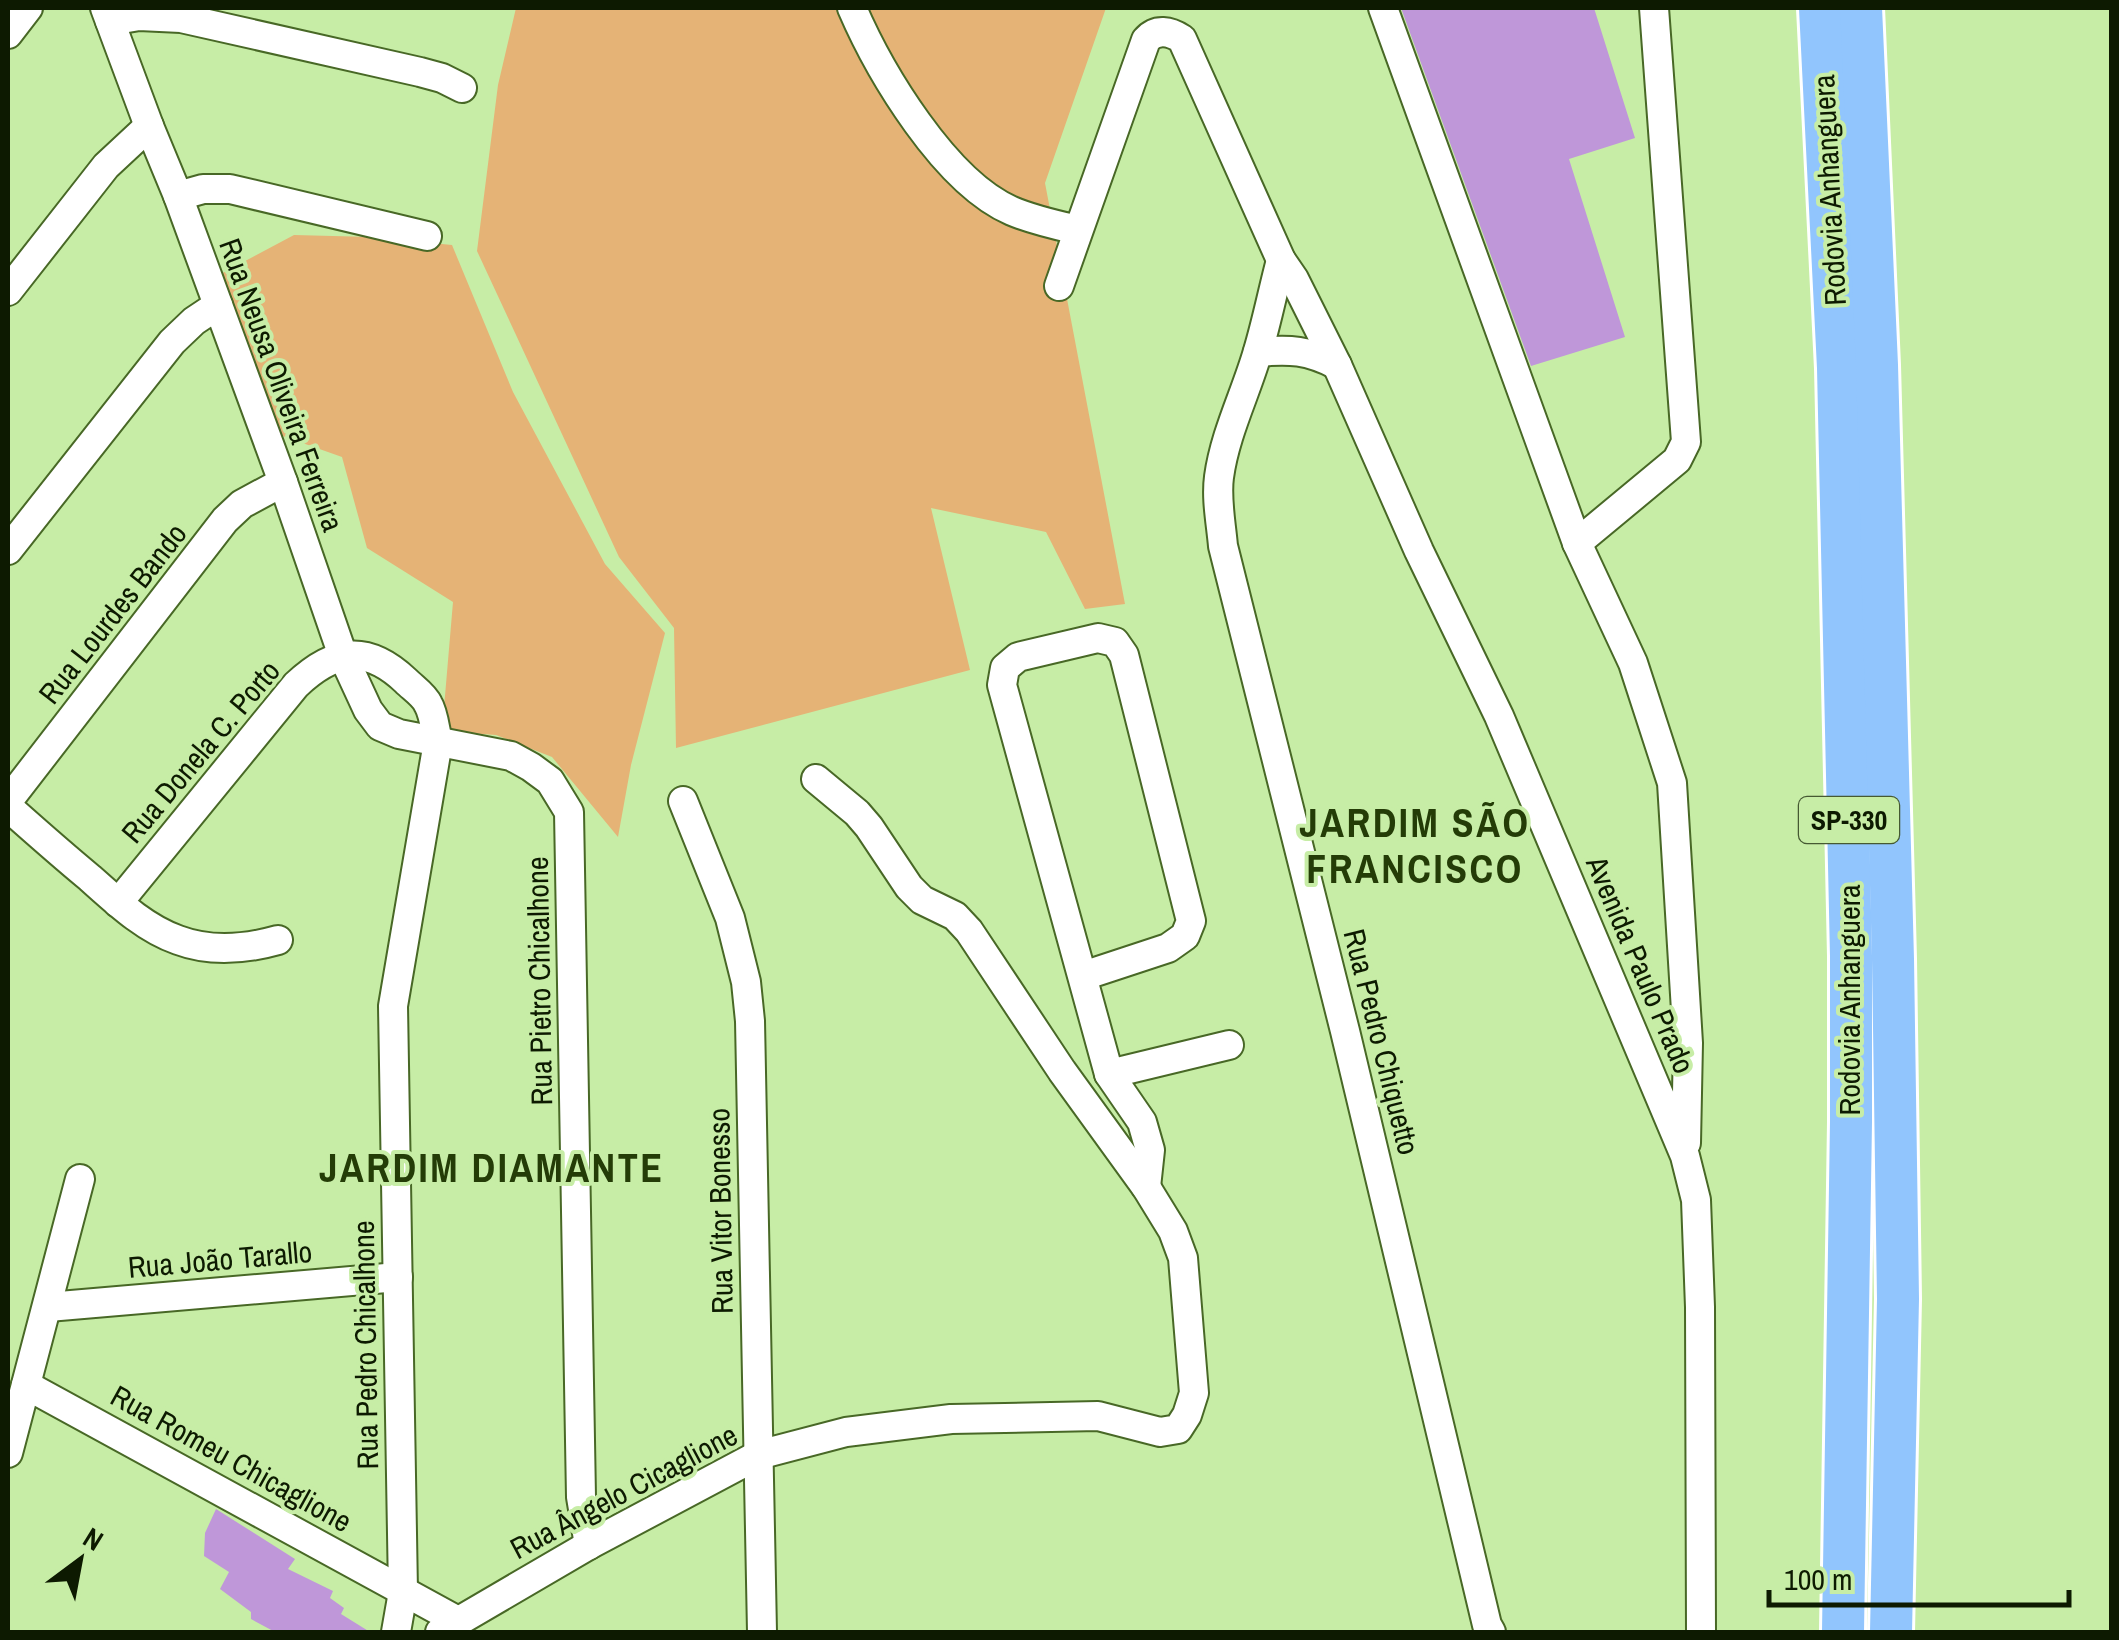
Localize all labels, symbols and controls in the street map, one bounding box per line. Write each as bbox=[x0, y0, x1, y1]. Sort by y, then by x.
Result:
street label: Rodovia Anhanguera bbox=[1803, 73, 1855, 307]
street label: Rua Neusa Oliveira Ferreira bbox=[210, 233, 354, 537]
street label: Rua Lourdes Bando bbox=[29, 515, 195, 712]
street label: Rua Donela C. Porto bbox=[112, 652, 289, 851]
district label: JARDIM SÃO FRANCISCO bbox=[1300, 796, 1530, 895]
road number: SP-330 bbox=[1799, 797, 1899, 843]
street label: Avenida Paulo Prado bbox=[1577, 849, 1705, 1079]
street label: Rua Pietro Chicalhone bbox=[517, 856, 561, 1106]
street label: Rodovia Anhanguera bbox=[1829, 884, 1869, 1116]
street label: Rua Pedro Chiquetto bbox=[1335, 925, 1429, 1159]
street label: Rua Vitor Bonesso bbox=[698, 1108, 742, 1314]
district label: JARDIM DIAMANTE bbox=[319, 1141, 665, 1194]
street label: Rua Pedro Chicalhone bbox=[343, 1220, 387, 1470]
street label: Rua João Tarallo bbox=[126, 1231, 314, 1287]
street label: Rua Romeu Chicaglione bbox=[104, 1375, 359, 1541]
street label: Rua Ângelo Cicaglione bbox=[503, 1414, 744, 1568]
north arrow bbox=[30, 1510, 130, 1610]
text: N bbox=[76, 1518, 110, 1559]
scale bar bbox=[1769, 1545, 2069, 1607]
text: 100 m bbox=[1784, 1559, 1852, 1599]

